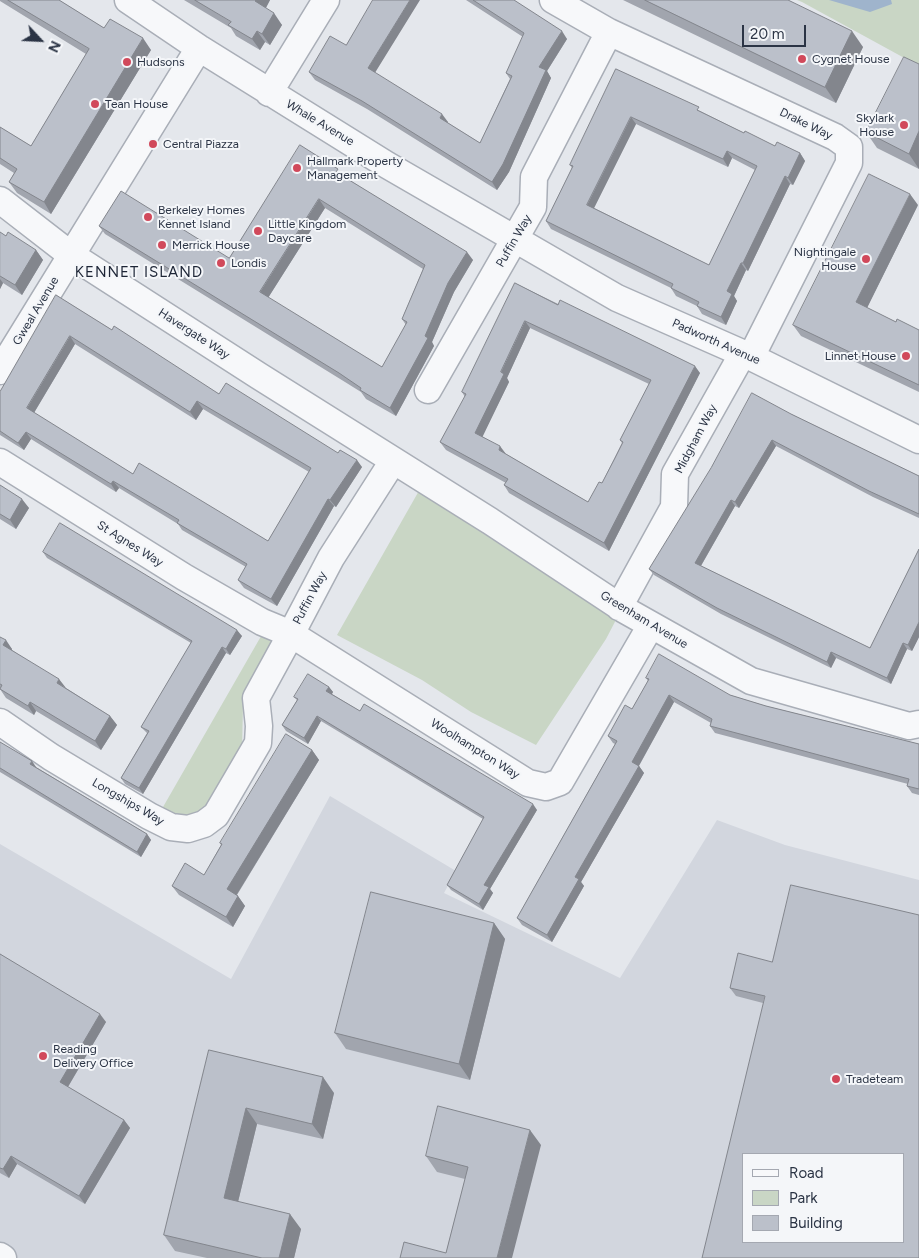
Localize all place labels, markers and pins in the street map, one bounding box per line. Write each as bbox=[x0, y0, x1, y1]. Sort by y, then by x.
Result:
place label: Cygnet House bbox=[812, 52, 889, 66]
marker: Cygnet House bbox=[796, 53, 808, 65]
place label: Hudsons bbox=[137, 55, 185, 69]
marker: Hudsons bbox=[121, 56, 133, 68]
place label: Tean House bbox=[105, 97, 168, 111]
marker: Tean House bbox=[89, 98, 101, 110]
place label: Skylark House bbox=[856, 111, 894, 139]
marker: Skylark House bbox=[898, 119, 910, 131]
place label: Central Piazza bbox=[163, 137, 239, 151]
marker: Central Piazza bbox=[147, 138, 159, 150]
place label: Hallmark Property Management bbox=[307, 154, 403, 182]
marker: Hallmark Property Management bbox=[291, 162, 303, 174]
place label: Berkeley Homes Kennet Island bbox=[158, 203, 245, 231]
marker: Berkeley Homes Kennet Island bbox=[142, 211, 154, 223]
place label: Little Kingdom Daycare bbox=[268, 217, 346, 245]
marker: Little Kingdom Daycare bbox=[252, 225, 264, 237]
place label: Merrick House bbox=[172, 238, 250, 252]
marker: Merrick House bbox=[156, 239, 168, 251]
place label: Nightingale House bbox=[794, 245, 856, 273]
marker: Nightingale House bbox=[860, 253, 872, 265]
place label: Londis bbox=[231, 256, 266, 270]
marker: Londis bbox=[215, 257, 227, 269]
place label: Linnet House bbox=[825, 349, 896, 363]
marker: Linnet House bbox=[900, 350, 912, 362]
place label: Reading Delivery Office bbox=[53, 1042, 133, 1070]
marker: Reading Delivery Office bbox=[37, 1050, 49, 1062]
place label: Tradeteam bbox=[846, 1072, 903, 1086]
marker: Tradeteam bbox=[830, 1073, 842, 1085]

